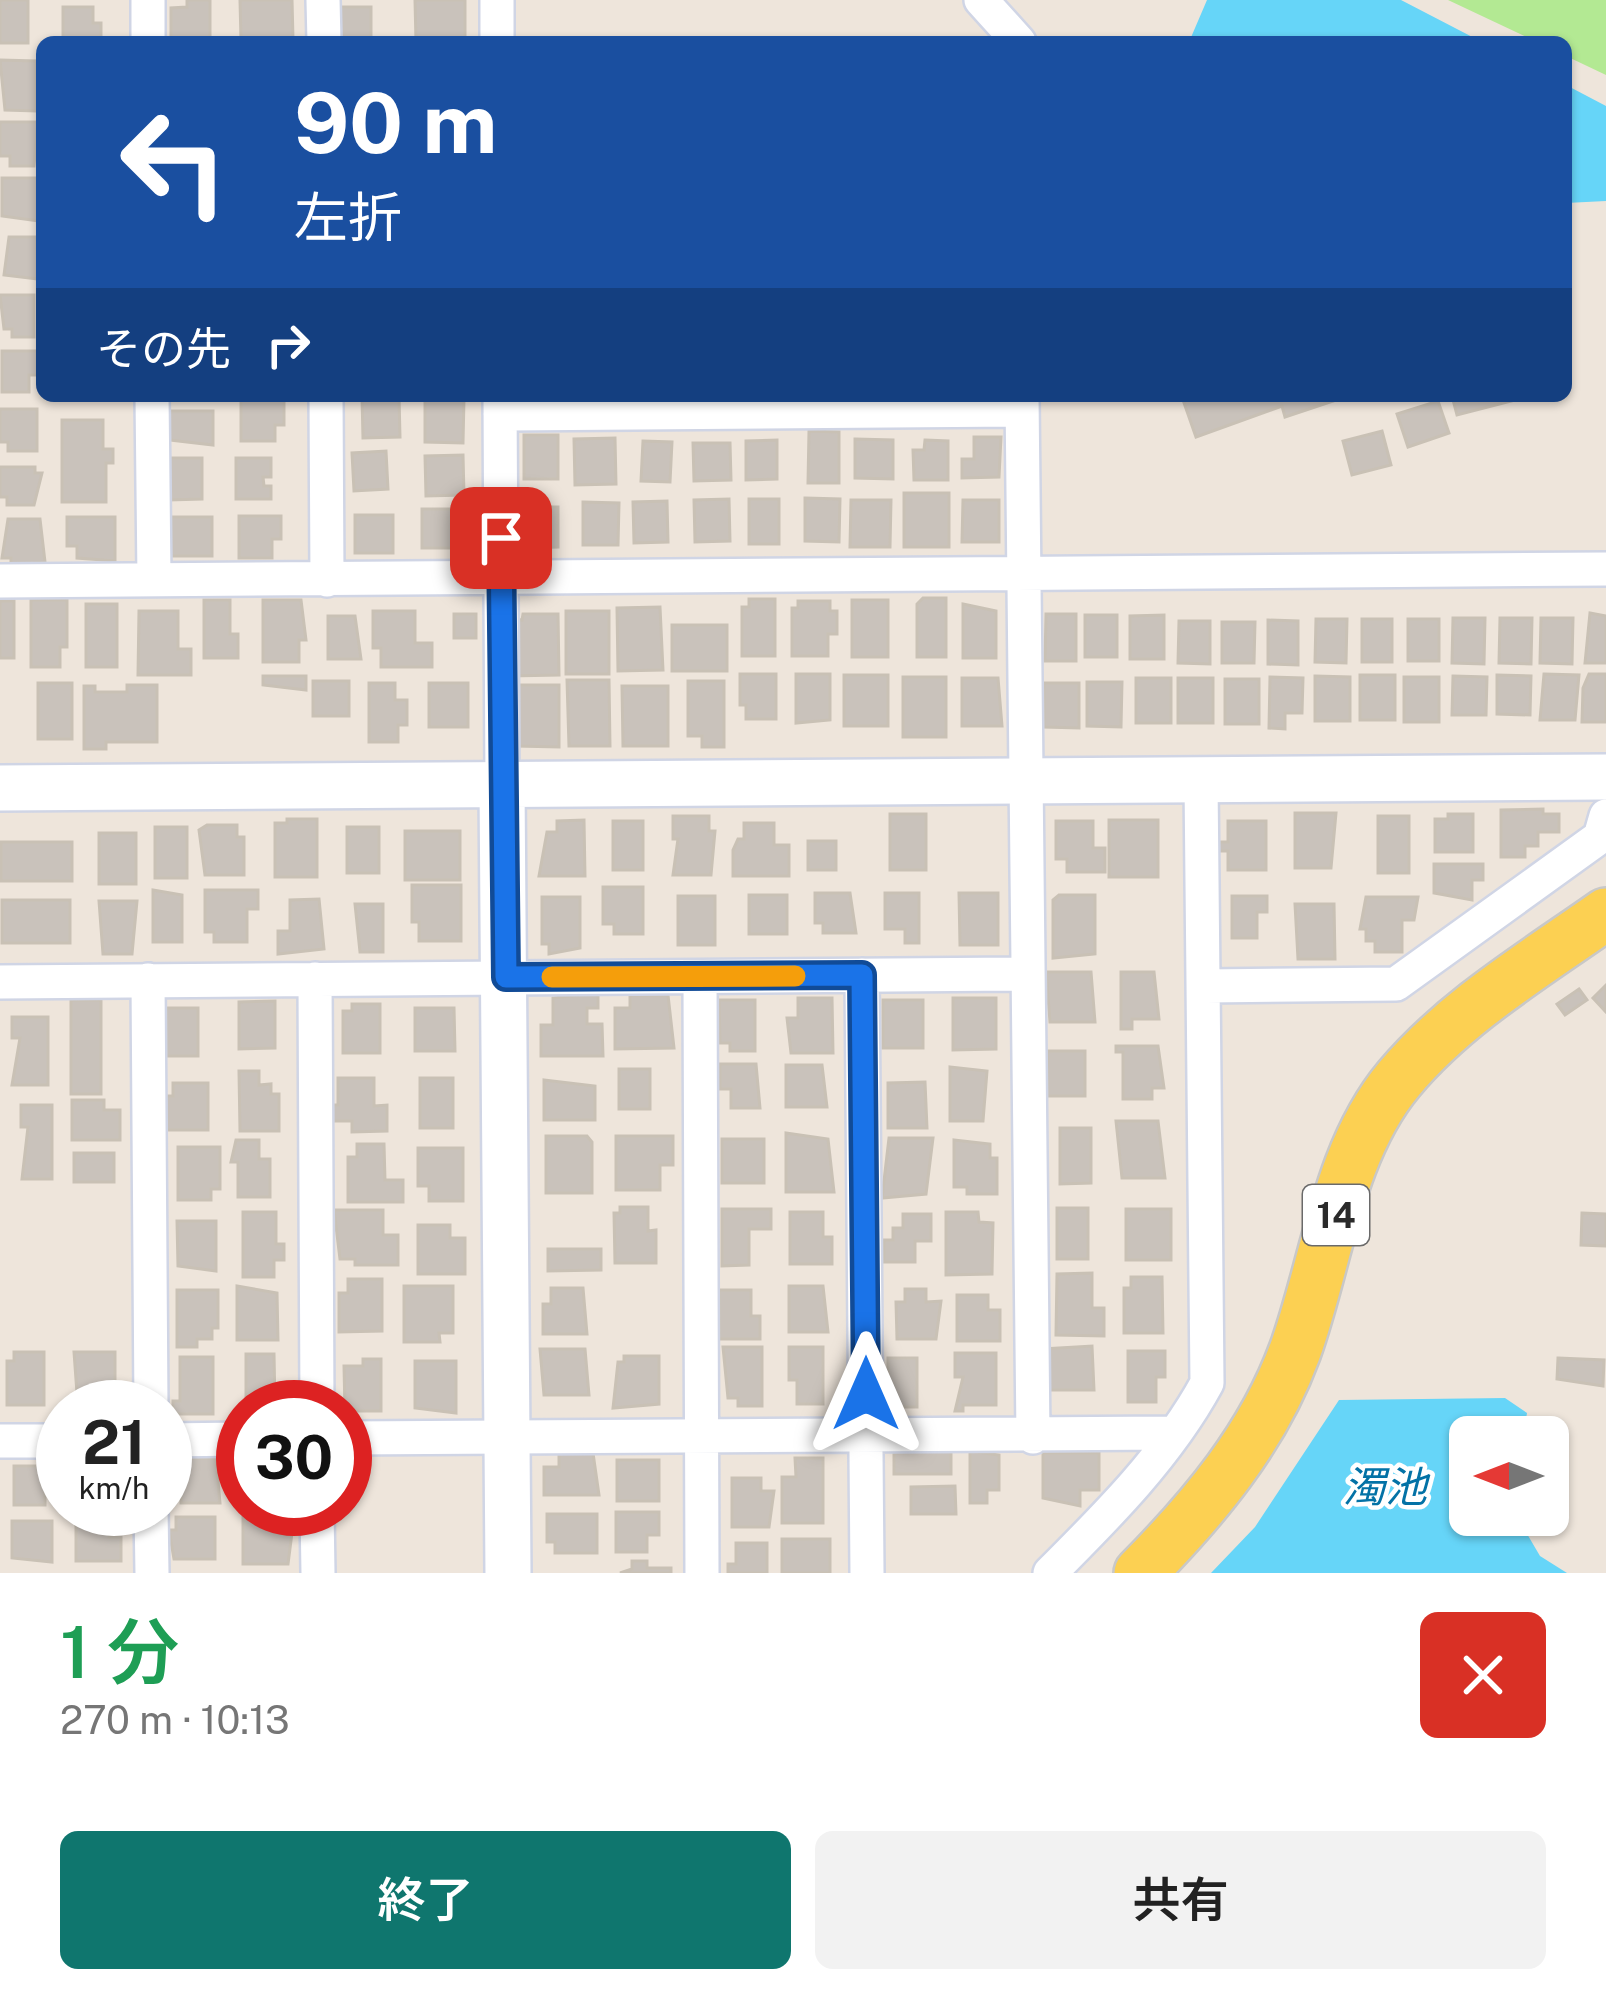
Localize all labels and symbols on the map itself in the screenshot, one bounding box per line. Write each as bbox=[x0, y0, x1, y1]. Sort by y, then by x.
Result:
pin bbox=[450, 487, 552, 589]
road number: 14 bbox=[1303, 1185, 1369, 1245]
position arrow bbox=[803, 1331, 929, 1457]
speed limit sign: 30 bbox=[216, 1380, 372, 1536]
north arrow bbox=[1449, 1416, 1569, 1536]
water label: 濁池 bbox=[1343, 1462, 1431, 1511]

